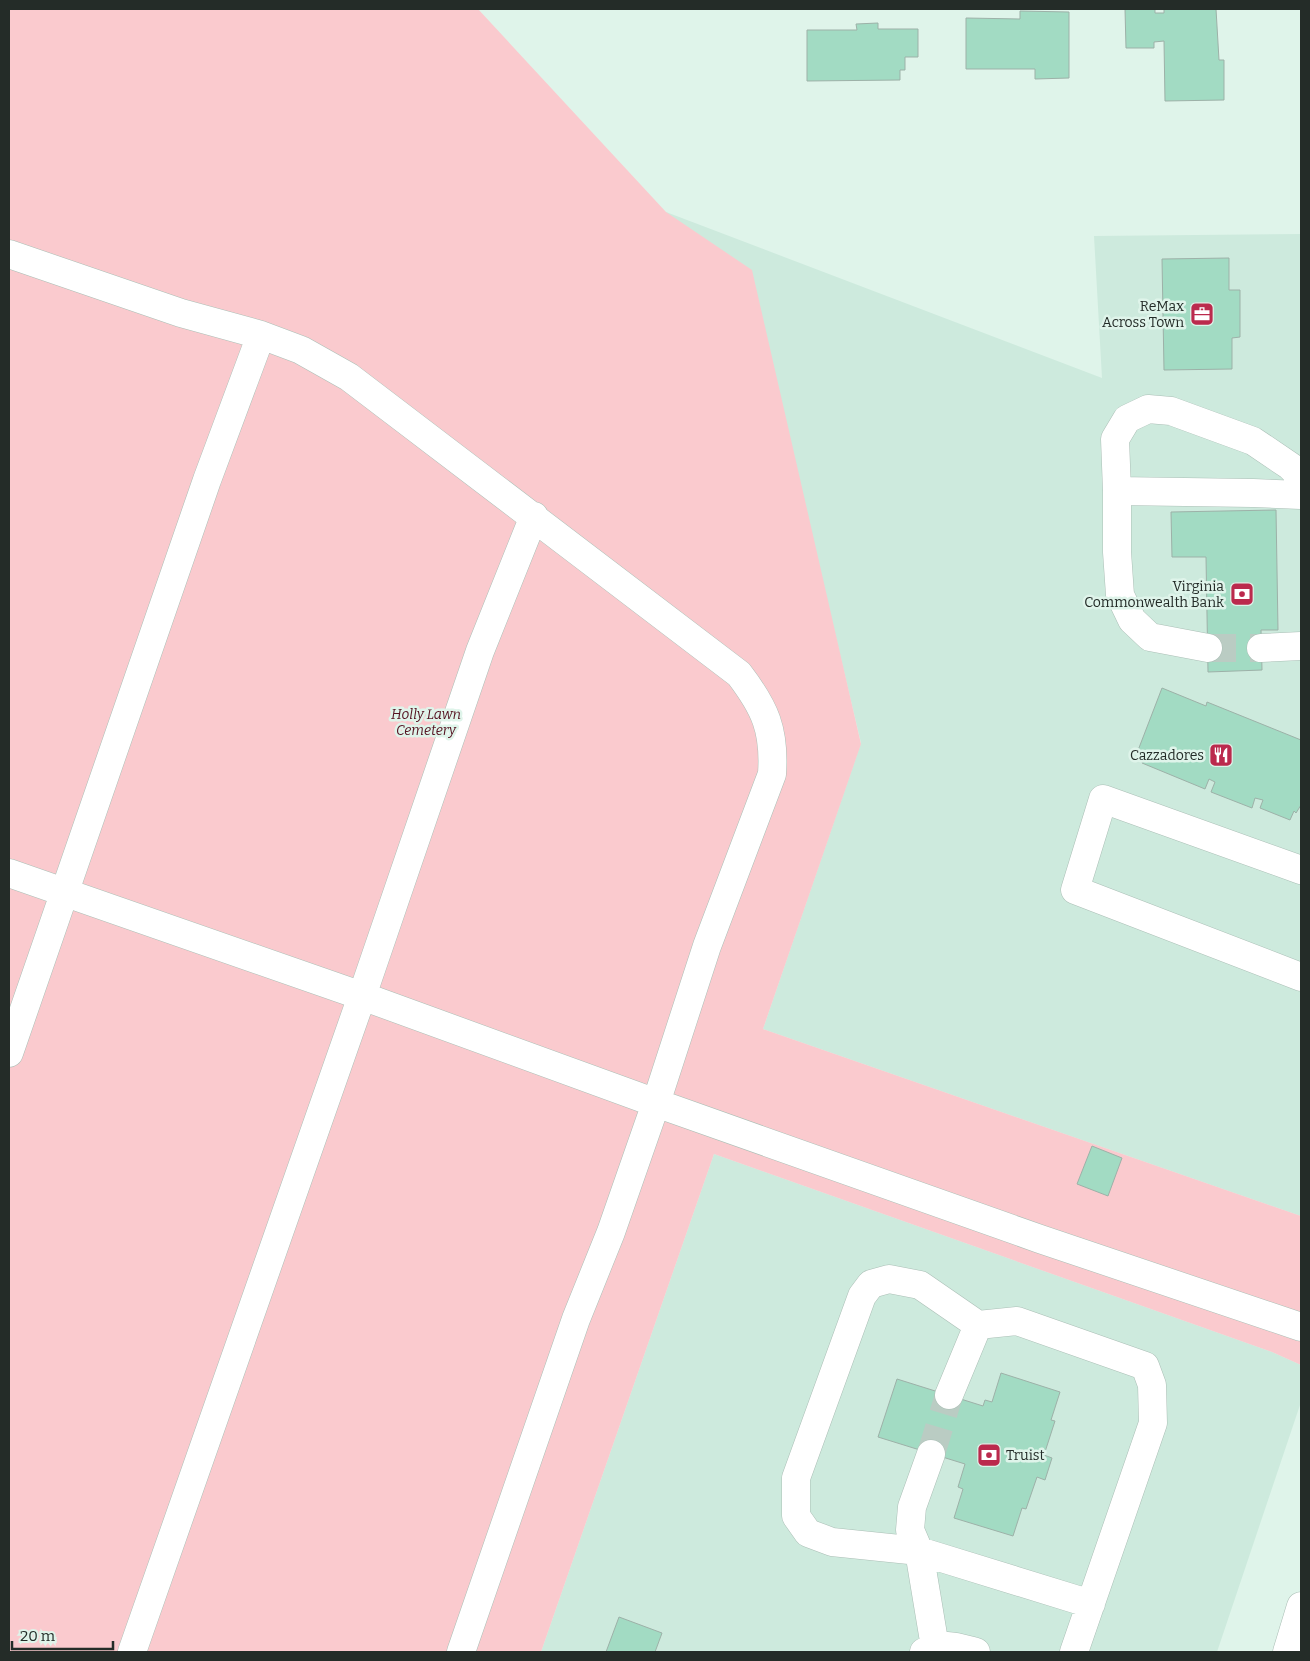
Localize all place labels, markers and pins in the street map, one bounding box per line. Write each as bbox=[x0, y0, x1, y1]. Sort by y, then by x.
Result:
place label: ReMax Across Town bbox=[1102, 298, 1184, 331]
office icon: ReMax Across Town bbox=[1189, 301, 1215, 327]
place label: Virginia Commonwealth Bank bbox=[1084, 578, 1224, 611]
bank icon: Virginia Commonwealth Bank bbox=[1229, 581, 1255, 607]
restaurant icon: Cazzadores bbox=[1208, 742, 1234, 768]
place label: Cazzadores bbox=[1130, 747, 1204, 764]
bank icon: Truist bbox=[976, 1442, 1002, 1468]
place label: Truist bbox=[1006, 1447, 1045, 1464]

